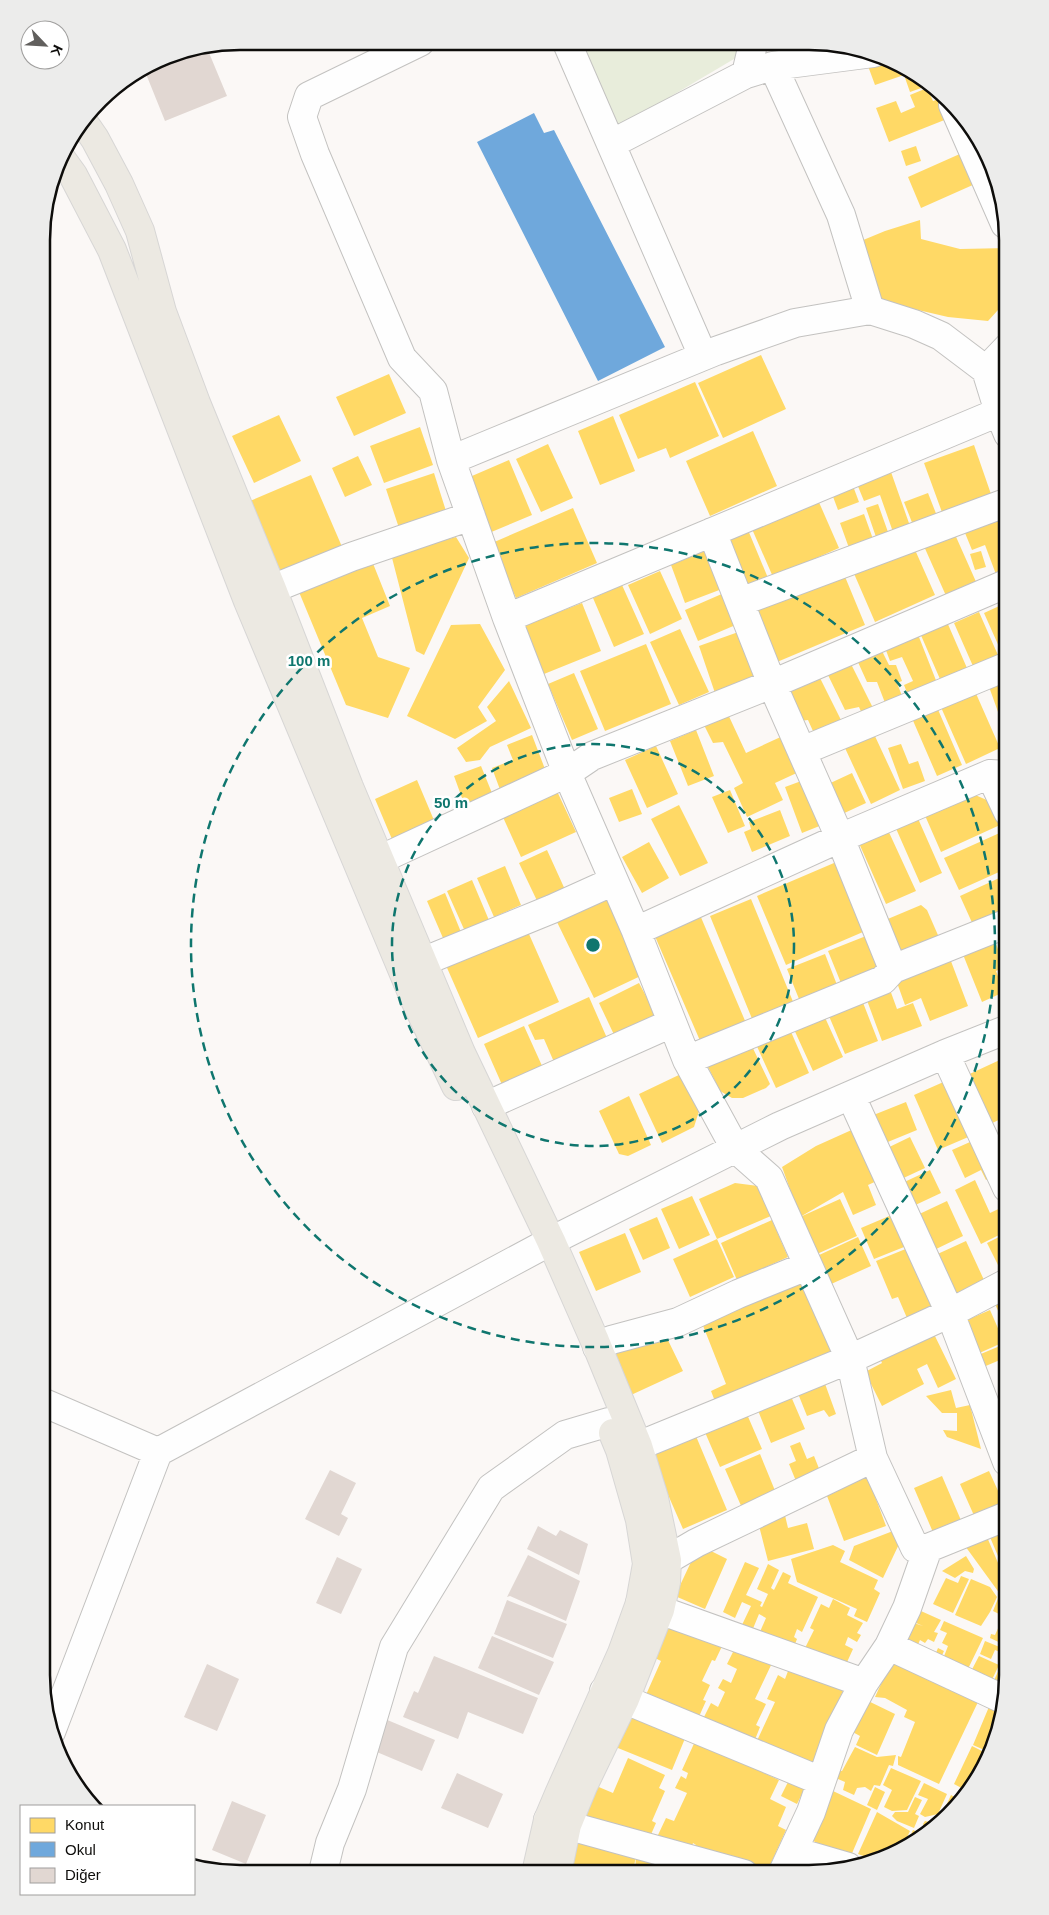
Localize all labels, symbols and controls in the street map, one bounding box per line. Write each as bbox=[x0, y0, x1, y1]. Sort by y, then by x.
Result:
north arrow bbox=[20, 20, 70, 70]
text: K bbox=[47, 43, 66, 58]
text: 100 m bbox=[288, 652, 330, 669]
text: 50 m bbox=[434, 794, 468, 811]
centre of rings bbox=[584, 936, 602, 954]
legend bbox=[20, 1805, 195, 1895]
text: Konut bbox=[65, 1816, 105, 1833]
text: Okul bbox=[65, 1841, 96, 1858]
text: Diğer bbox=[65, 1866, 101, 1883]

